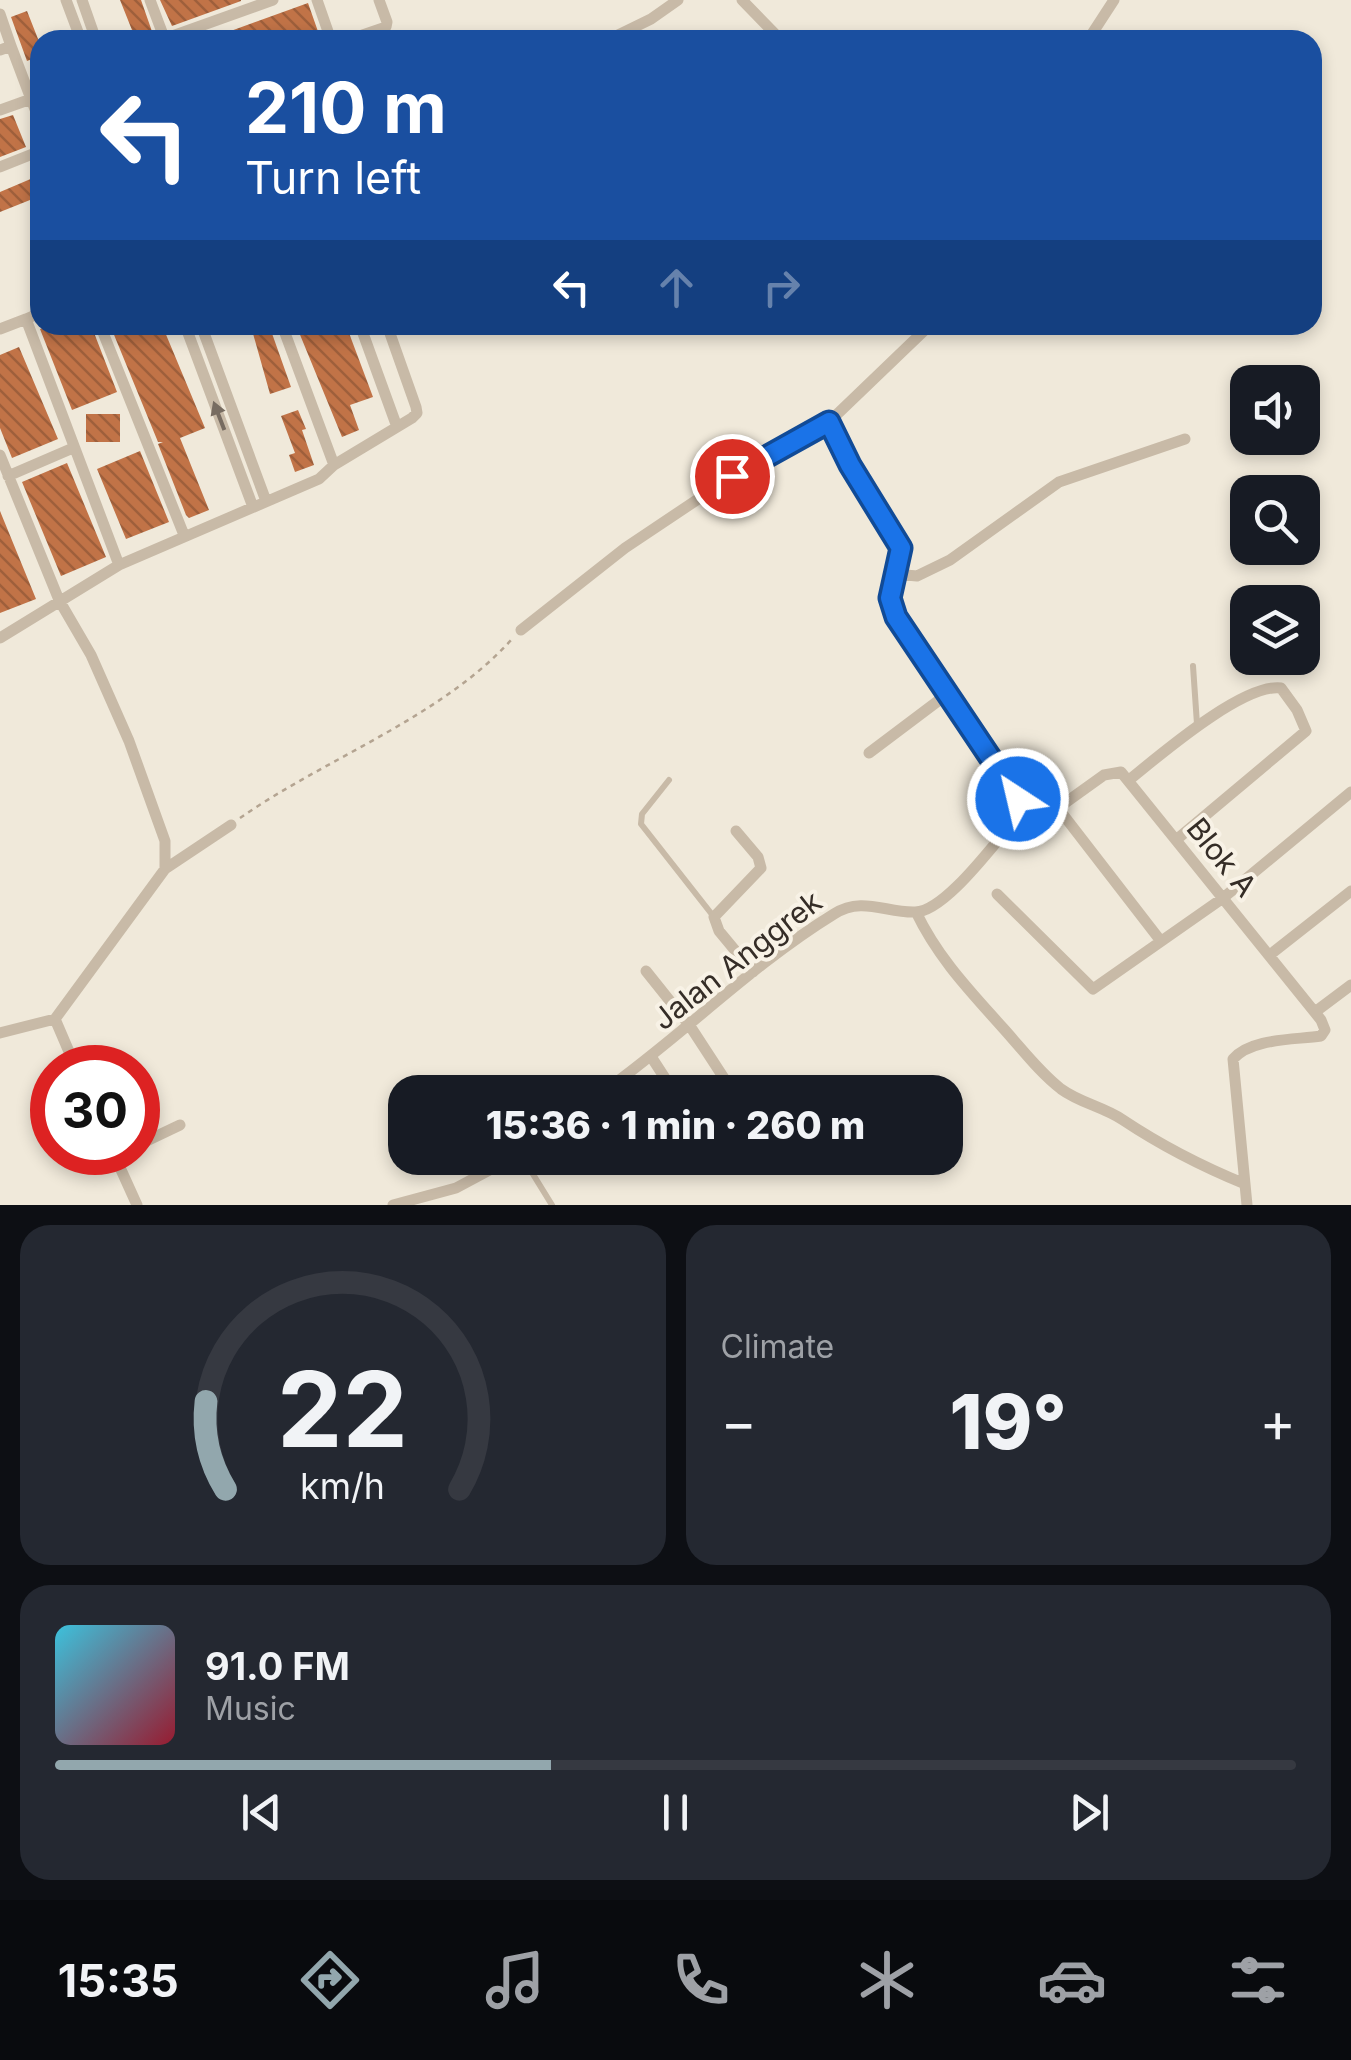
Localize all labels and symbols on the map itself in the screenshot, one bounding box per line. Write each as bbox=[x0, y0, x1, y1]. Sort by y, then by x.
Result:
one-way arrow bbox=[211, 401, 226, 431]
pin bbox=[690, 434, 775, 519]
position arrow bbox=[966, 747, 1070, 851]
street label: Blok A bbox=[1180, 811, 1264, 903]
street label: Jalan Anggrek bbox=[645, 883, 829, 1037]
speed limit sign: 30 bbox=[30, 1045, 160, 1175]

